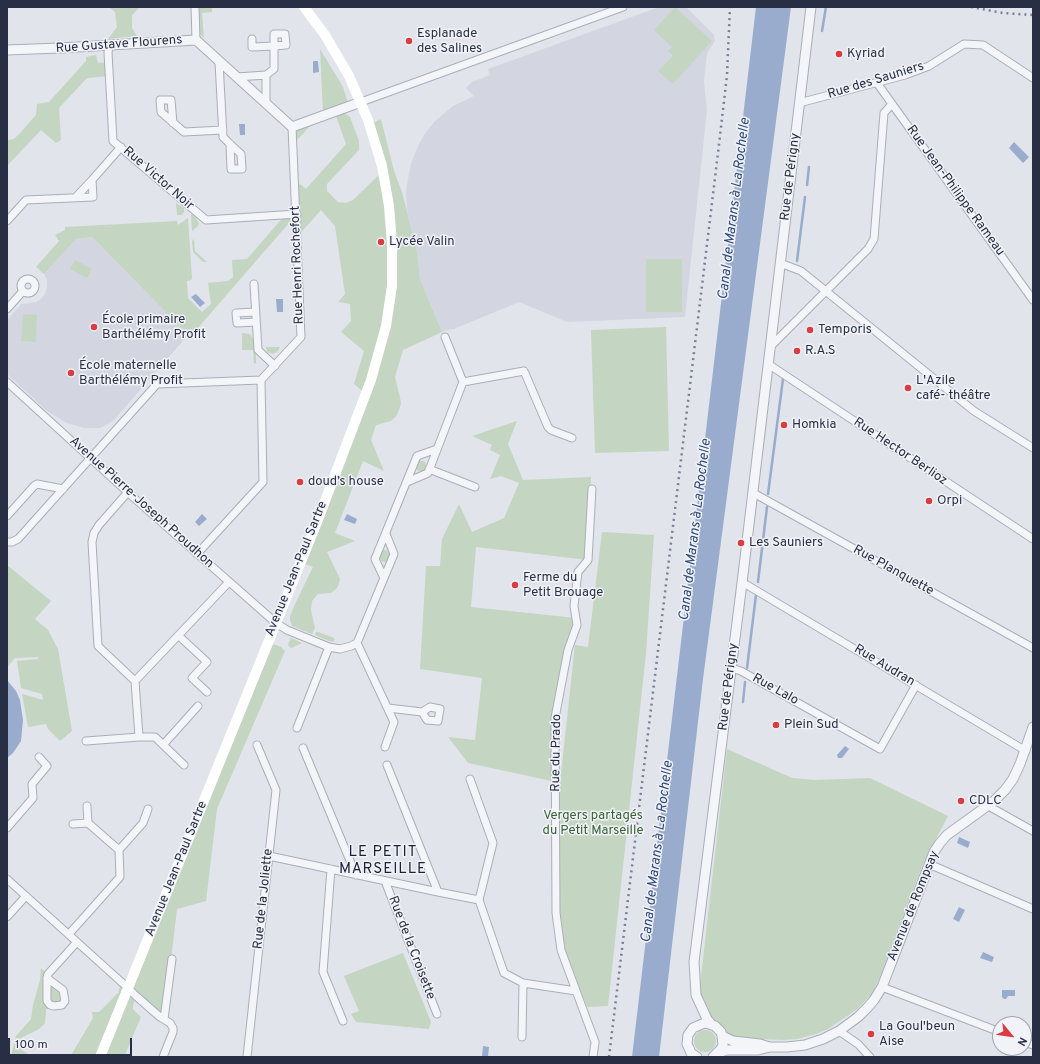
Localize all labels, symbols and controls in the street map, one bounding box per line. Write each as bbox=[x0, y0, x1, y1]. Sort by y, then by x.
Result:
place label: Esplanade des Salines bbox=[417, 26, 482, 57]
street label: Rue Gustave Flourens bbox=[55, 33, 183, 57]
marker: Esplanade des Salines bbox=[404, 36, 414, 46]
place label: Kyriad bbox=[847, 46, 885, 62]
marker: Kyriad bbox=[834, 49, 844, 59]
street label: Rue des Sauniers bbox=[826, 59, 926, 103]
water label: Canal de Marans à La Rochelle bbox=[716, 117, 754, 301]
street label: Rue Jean-Philippe Rameau bbox=[902, 123, 1008, 259]
street label: Rue de Périgny bbox=[778, 132, 804, 222]
street label: Rue Victor Noir bbox=[119, 144, 197, 214]
street label: Rue Henri Rochefort bbox=[288, 205, 308, 325]
place label: Lycée Valin bbox=[389, 234, 455, 250]
marker: Lycée Valin bbox=[376, 237, 386, 247]
place label: École primaire Barthélémy Profit bbox=[102, 312, 206, 343]
marker: École primaire Barthélémy Profit bbox=[89, 322, 99, 332]
place label: Temporis bbox=[818, 322, 872, 338]
marker: Temporis bbox=[805, 325, 815, 335]
place label: R.A.S bbox=[805, 343, 836, 359]
marker: R.A.S bbox=[792, 346, 802, 356]
place label: École maternelle Barthélémy Profit bbox=[79, 358, 183, 389]
marker: École maternelle Barthélémy Profit bbox=[66, 368, 76, 378]
place label: L'Azile café- théâtre bbox=[916, 373, 991, 404]
marker: L'Azile café- théâtre bbox=[903, 383, 913, 393]
street label: Rue Hector Berlioz bbox=[850, 415, 950, 489]
place label: Homkia bbox=[792, 417, 836, 433]
marker: Homkia bbox=[779, 420, 789, 430]
street label: Avenue Pierre-Joseph Proudhon bbox=[66, 434, 216, 572]
water label: Canal de Marans à La Rochelle bbox=[677, 438, 715, 622]
place label: doud’s house bbox=[308, 474, 384, 490]
marker: doud’s house bbox=[295, 477, 305, 487]
place label: Orpi bbox=[937, 493, 962, 509]
marker: Orpi bbox=[924, 496, 934, 506]
street label: Avenue Jean-Paul Sartre bbox=[263, 499, 331, 639]
place label: Les Sauniers bbox=[749, 535, 823, 551]
marker: Les Sauniers bbox=[736, 538, 746, 548]
street label: Rue Planquette bbox=[850, 542, 936, 600]
place label: Ferme du Petit Brouage bbox=[523, 570, 603, 601]
marker: Ferme du Petit Brouage bbox=[510, 580, 520, 590]
street label: Rue de Périgny bbox=[716, 642, 742, 732]
street label: Rue Audran bbox=[851, 642, 917, 690]
street label: Rue Lalo bbox=[749, 671, 801, 709]
street label: Rue du Prado bbox=[549, 714, 565, 792]
place label: Plein Sud bbox=[784, 717, 839, 733]
marker: Plein Sud bbox=[771, 720, 781, 730]
water label: Canal de Marans à La Rochelle bbox=[639, 760, 677, 944]
place label: CDLC bbox=[969, 793, 1002, 809]
marker: CDLC bbox=[956, 796, 966, 806]
street label: Avenue Jean-Paul Sartre bbox=[143, 799, 211, 939]
park label: Vergers partagés du Petit Marseille bbox=[543, 808, 643, 839]
district label: LE PETIT MARSEILLE bbox=[339, 844, 427, 879]
street label: Rue de la Joliette bbox=[251, 848, 277, 950]
street label: Avenue de Rompsay bbox=[885, 849, 943, 963]
street label: Rue de la Croisette bbox=[384, 894, 438, 1002]
north arrow bbox=[992, 1016, 1032, 1056]
place label: La Goul'beun Aise bbox=[879, 1019, 955, 1050]
marker: La Goul'beun Aise bbox=[866, 1029, 876, 1039]
scale bar bbox=[10, 1030, 134, 1056]
text: N bbox=[1014, 1034, 1030, 1048]
text: 100 m bbox=[15, 1037, 48, 1053]

